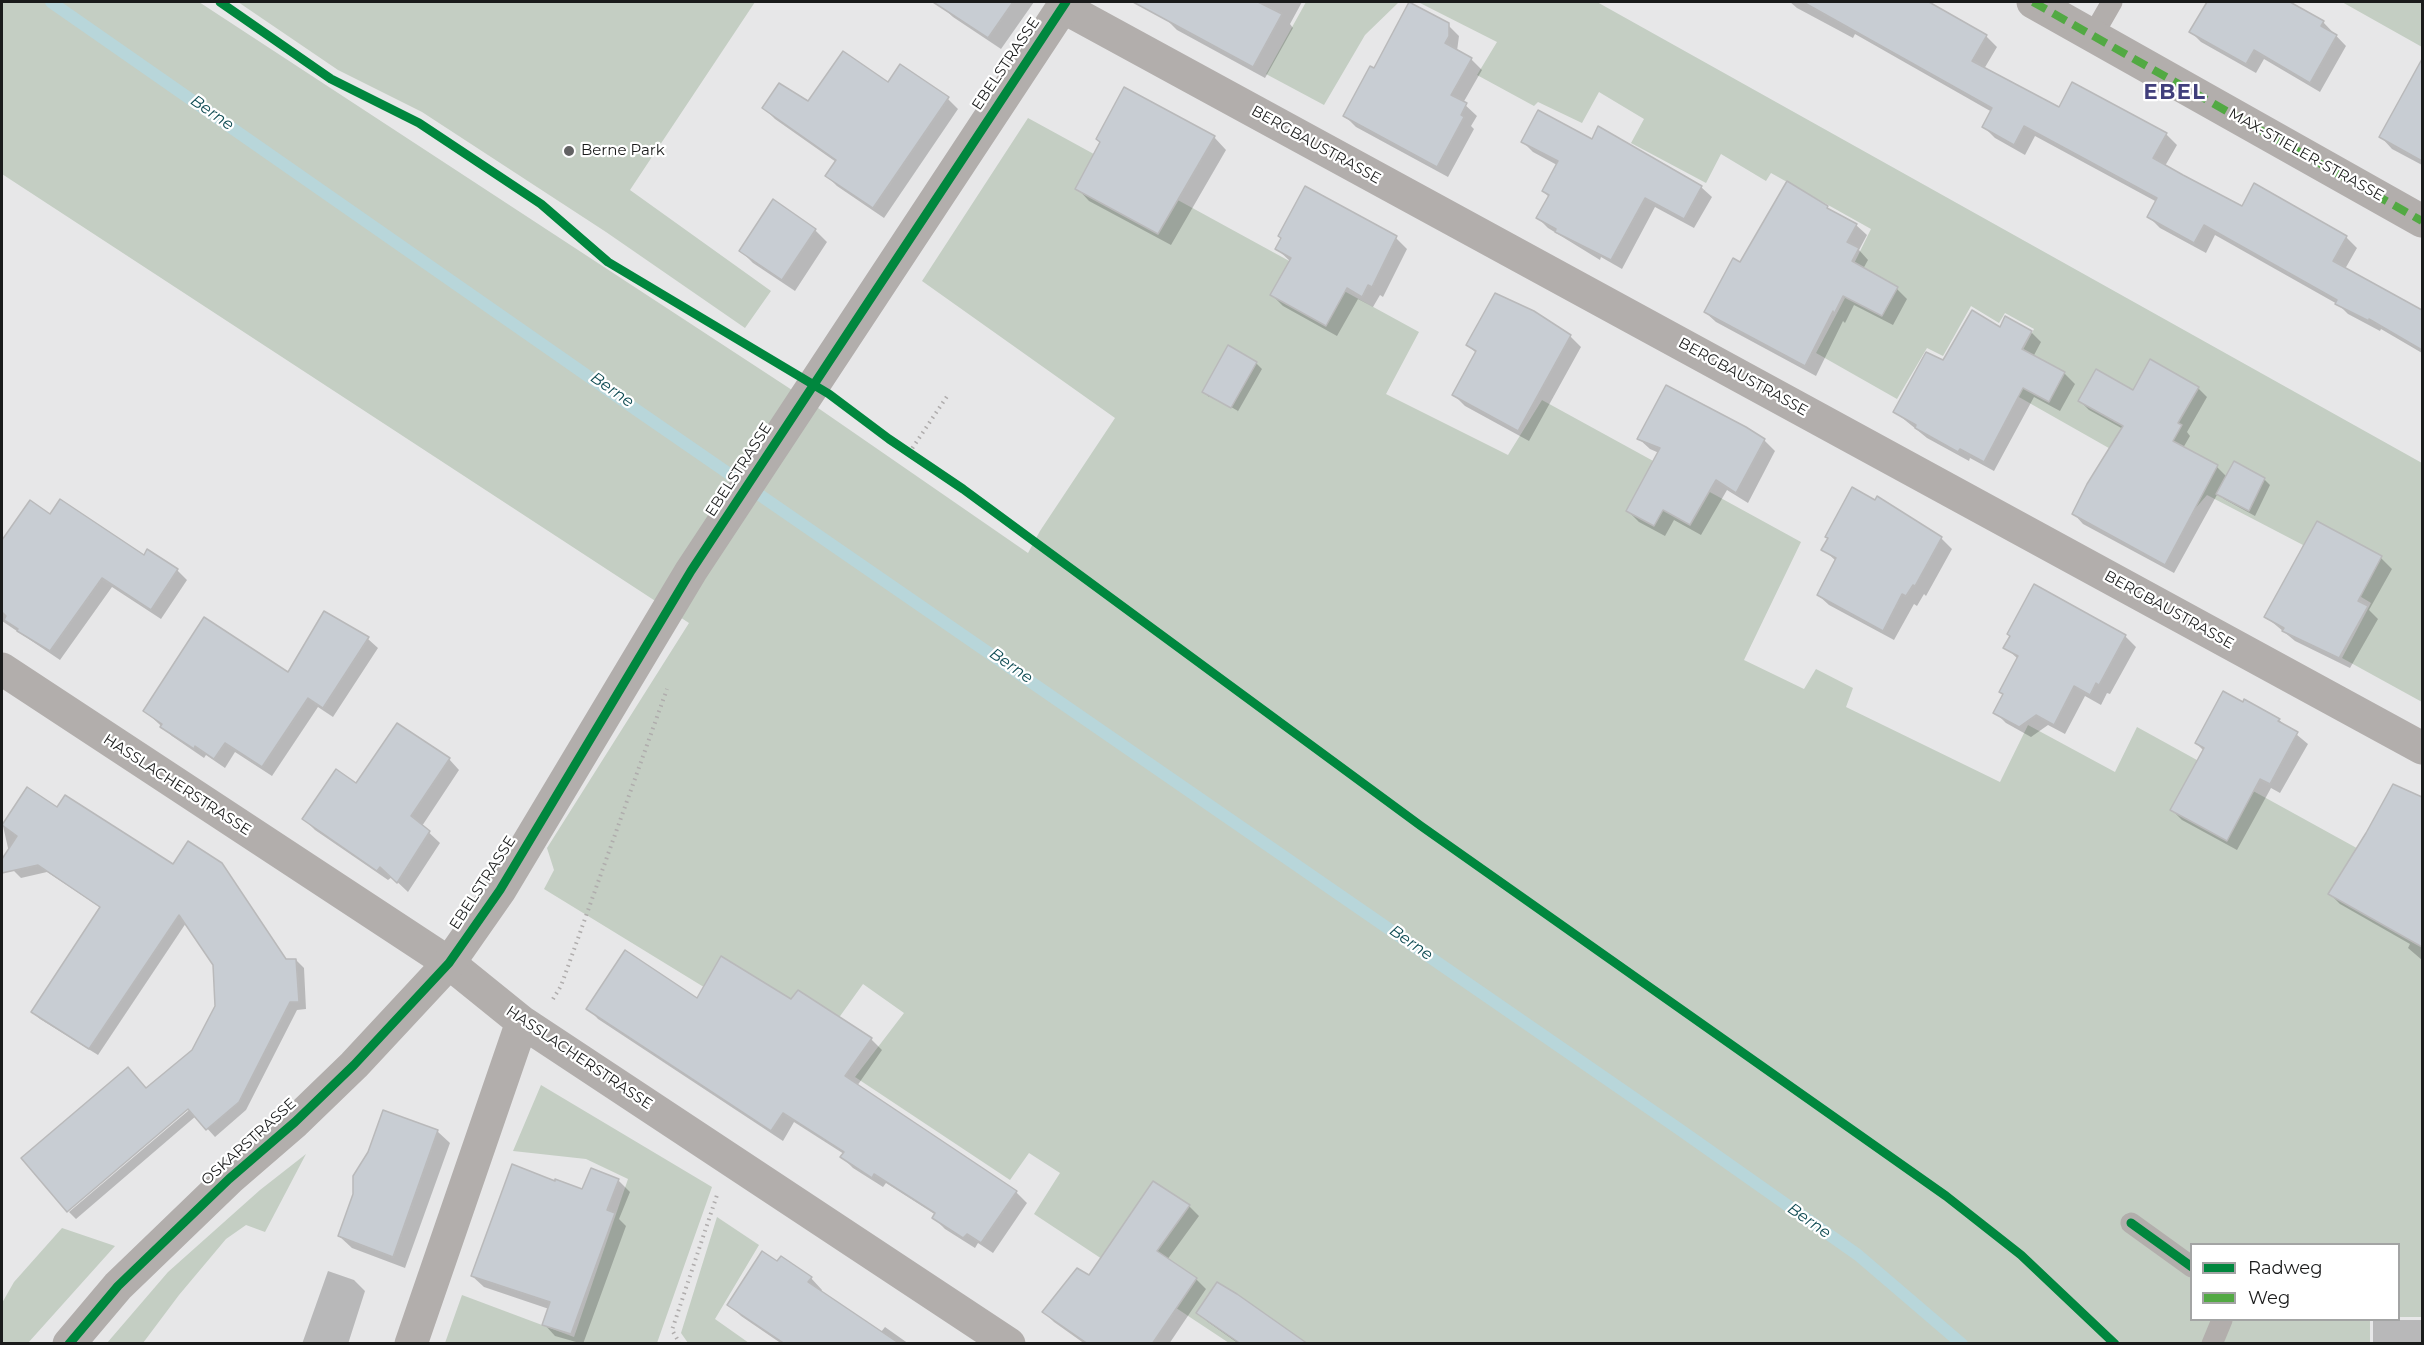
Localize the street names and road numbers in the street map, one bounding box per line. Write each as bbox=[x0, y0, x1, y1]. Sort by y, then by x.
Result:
street label: EBELSTRASSE bbox=[968, 14, 1044, 114]
street label: BERGBAUSTRASSE bbox=[1248, 102, 1384, 188]
street label: MAX-STIELER-STRASSE bbox=[2225, 105, 2387, 205]
street label: BERGBAUSTRASSE bbox=[1675, 334, 1811, 420]
street label: EBELSTRASSE bbox=[702, 420, 776, 520]
street label: BERGBAUSTRASSE bbox=[2101, 567, 2237, 653]
street label: HASSLACHERSTRASSE bbox=[100, 731, 254, 839]
street label: EBELSTRASSE bbox=[446, 833, 520, 933]
street label: HASSLACHERSTRASSE bbox=[503, 1002, 655, 1114]
street label: OSKARSTRASSE bbox=[198, 1095, 300, 1189]

